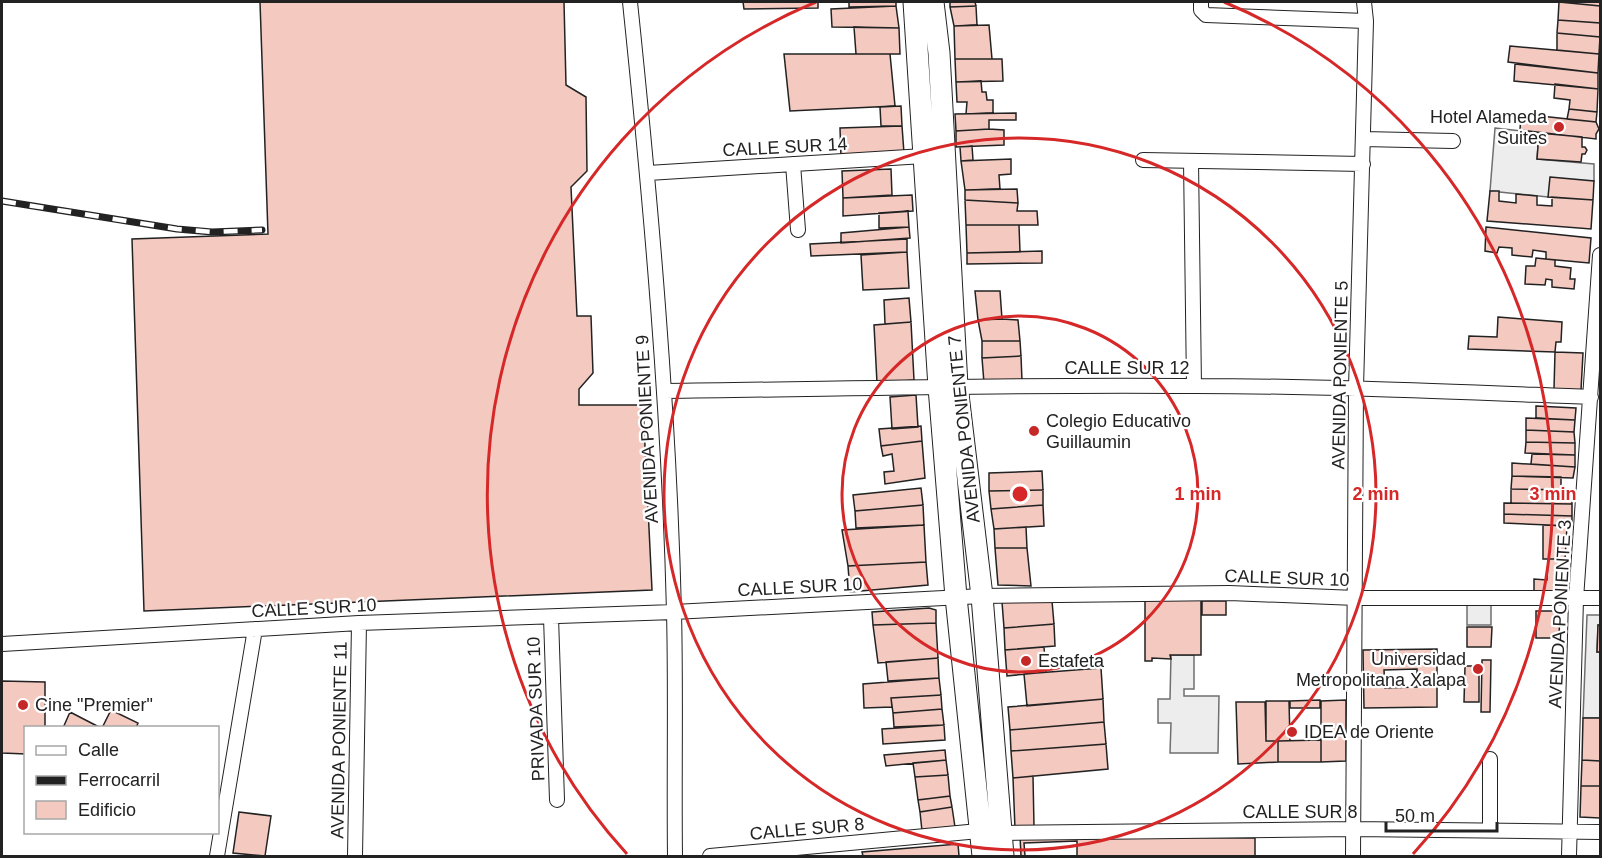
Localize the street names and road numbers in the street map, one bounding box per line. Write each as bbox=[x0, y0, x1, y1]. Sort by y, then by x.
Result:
street label: CALLE SUR 14 bbox=[722, 134, 848, 160]
street label: AVENIDA PONIENTE 5 bbox=[1328, 280, 1352, 470]
street label: AVENIDA PONIENTE 9 bbox=[632, 334, 662, 524]
street label: AVENIDA PONIENTE 7 bbox=[944, 334, 984, 524]
street label: CALLE SUR 12 bbox=[1064, 358, 1190, 378]
street label: AVENIDA PONIENTE 3 bbox=[1545, 519, 1575, 709]
street label: CALLE SUR 10 bbox=[1224, 566, 1350, 590]
street label: CALLE SUR 10 bbox=[737, 574, 863, 600]
street label: CALLE SUR 10 bbox=[251, 595, 377, 621]
street label: PRIVADA SUR 10 bbox=[523, 636, 549, 782]
street label: AVENIDA PONIENTE 11 bbox=[327, 641, 351, 839]
street label: CALLE SUR 8 bbox=[1242, 802, 1358, 822]
street label: CALLE SUR 8 bbox=[749, 814, 865, 844]

